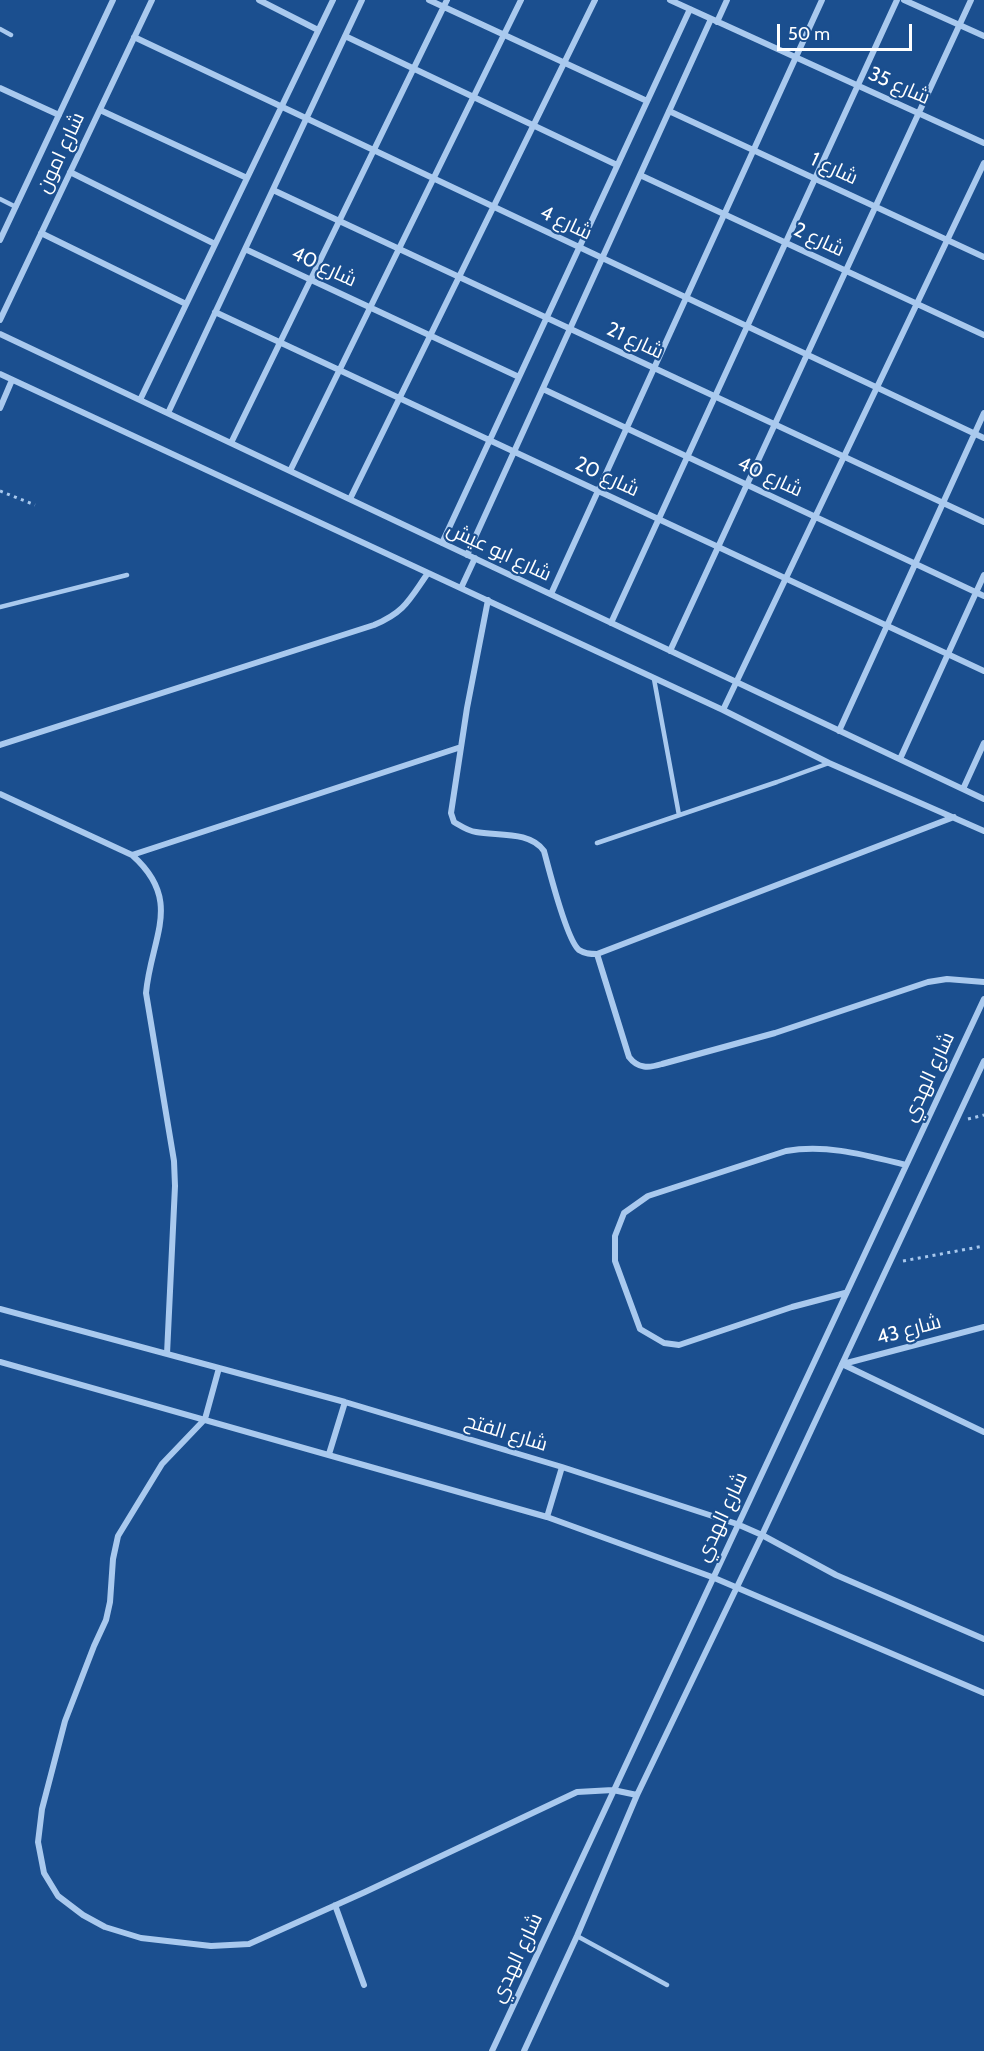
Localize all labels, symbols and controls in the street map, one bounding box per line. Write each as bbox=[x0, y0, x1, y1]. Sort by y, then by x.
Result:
scale bar bbox=[780, 12, 915, 50]
text: 50 m bbox=[788, 23, 830, 45]
street label: شارع 35 bbox=[864, 62, 934, 110]
street label: شارع امون bbox=[32, 109, 90, 197]
street label: شارع 1 bbox=[806, 148, 862, 190]
street label: شارع 4 bbox=[536, 201, 596, 245]
street label: شارع 2 bbox=[790, 218, 848, 262]
street label: شارع 40 bbox=[288, 242, 360, 292]
street label: شارع 21 bbox=[603, 317, 667, 365]
street label: شارع 20 bbox=[571, 452, 643, 502]
street label: شارع 40 bbox=[734, 452, 806, 502]
street label: شارع ابو عيش bbox=[443, 517, 555, 587]
street label: شارع الهدي bbox=[898, 1028, 960, 1126]
street label: شارع 43 bbox=[874, 1310, 944, 1350]
street label: شارع الفتح bbox=[462, 1409, 550, 1457]
street label: شارع الهدي bbox=[691, 1468, 753, 1566]
street label: شارع الهدي bbox=[486, 1909, 548, 2007]

